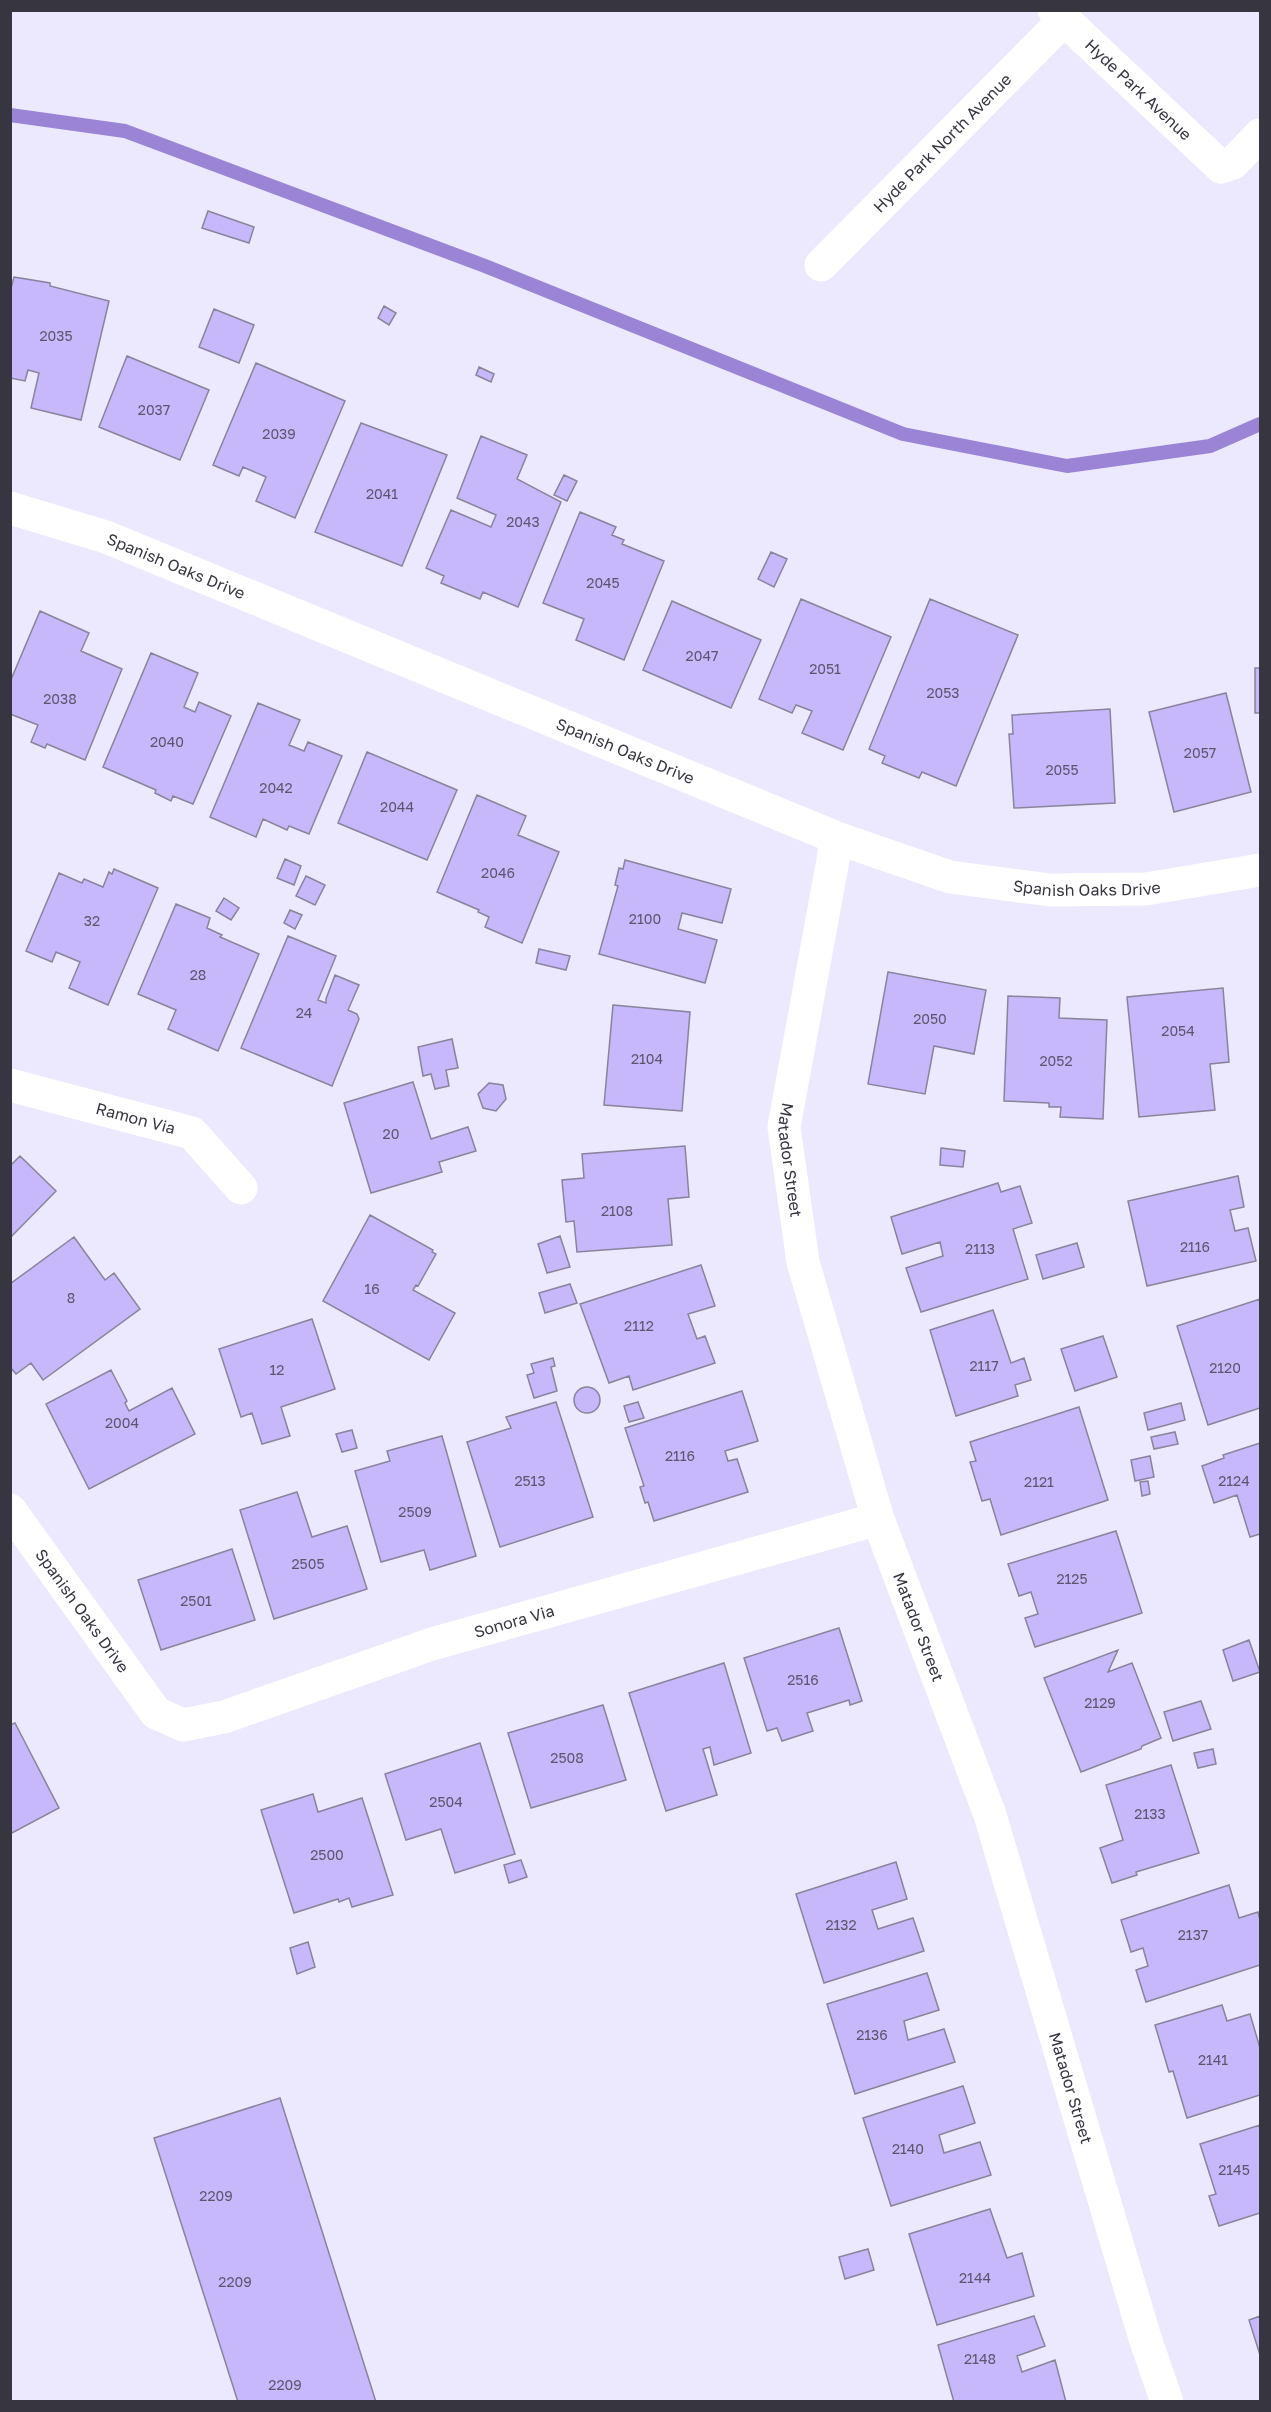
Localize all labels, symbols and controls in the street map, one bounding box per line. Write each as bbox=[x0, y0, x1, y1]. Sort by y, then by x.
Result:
street label: Hyde Park Avenue bbox=[1081, 35, 1196, 144]
street label: Hyde Park North Avenue bbox=[869, 69, 1015, 217]
house number: 2035 bbox=[39, 327, 73, 344]
house number: 2037 bbox=[138, 401, 170, 418]
house number: 2039 bbox=[262, 425, 296, 442]
house number: 2041 bbox=[366, 485, 398, 502]
house number: 2043 bbox=[506, 513, 540, 530]
street label: Spanish Oaks Drive bbox=[104, 528, 248, 603]
house number: 2045 bbox=[586, 574, 620, 591]
house number: 2047 bbox=[686, 647, 718, 664]
house number: 2051 bbox=[809, 660, 841, 677]
house number: 2053 bbox=[926, 684, 960, 701]
house number: 2038 bbox=[43, 690, 77, 707]
street label: Spanish Oaks Drive bbox=[553, 714, 698, 788]
house number: 2040 bbox=[150, 733, 184, 750]
house number: 2057 bbox=[1184, 744, 1216, 761]
house number: 2055 bbox=[1045, 761, 1079, 778]
house number: 2042 bbox=[259, 779, 293, 796]
house number: 2044 bbox=[380, 798, 414, 815]
house number: 2046 bbox=[481, 864, 515, 881]
street label: Spanish Oaks Drive bbox=[1012, 875, 1162, 900]
house number: 2100 bbox=[629, 910, 661, 927]
house number: 32 bbox=[84, 912, 100, 929]
house number: 28 bbox=[190, 966, 206, 983]
house number: 24 bbox=[296, 1004, 312, 1021]
house number: 2050 bbox=[913, 1010, 947, 1027]
house number: 2054 bbox=[1161, 1022, 1195, 1039]
house number: 2104 bbox=[631, 1050, 663, 1067]
house number: 2052 bbox=[1039, 1052, 1073, 1069]
street label: Ramon Via bbox=[94, 1098, 178, 1138]
street label: Matador Street bbox=[774, 1101, 807, 1218]
house number: 20 bbox=[383, 1125, 399, 1142]
house number: 2108 bbox=[601, 1202, 633, 1219]
house number: 2116 bbox=[1180, 1238, 1210, 1255]
house number: 2113 bbox=[965, 1240, 995, 1257]
house number: 16 bbox=[364, 1280, 380, 1297]
house number: 8 bbox=[67, 1289, 75, 1306]
house number: 2112 bbox=[624, 1317, 654, 1334]
house number: 2117 bbox=[969, 1357, 999, 1374]
house number: 2120 bbox=[1209, 1359, 1241, 1376]
house number: 12 bbox=[270, 1361, 284, 1378]
house number: 2004 bbox=[105, 1414, 139, 1431]
house number: 2116 bbox=[665, 1447, 695, 1464]
house number: 2513 bbox=[514, 1472, 546, 1489]
house number: 2124 bbox=[1218, 1472, 1250, 1489]
house number: 2121 bbox=[1024, 1473, 1054, 1490]
house number: 2509 bbox=[398, 1503, 432, 1520]
street label: Spanish Oaks Drive bbox=[31, 1545, 134, 1676]
house number: 2505 bbox=[291, 1555, 325, 1572]
street label: Matador Street bbox=[889, 1569, 948, 1684]
house number: 2125 bbox=[1056, 1570, 1088, 1587]
house number: 2501 bbox=[180, 1592, 212, 1609]
street label: Sonora Via bbox=[472, 1600, 556, 1642]
house number: 2516 bbox=[787, 1671, 819, 1688]
house number: 2129 bbox=[1084, 1694, 1116, 1711]
house number: 2508 bbox=[550, 1749, 584, 1766]
house number: 2504 bbox=[429, 1793, 463, 1810]
house number: 2133 bbox=[1134, 1805, 1166, 1822]
house number: 2500 bbox=[310, 1846, 344, 1863]
house number: 2132 bbox=[825, 1916, 857, 1933]
house number: 2137 bbox=[1178, 1926, 1208, 1943]
house number: 2136 bbox=[856, 2026, 888, 2043]
street label: Matador Street bbox=[1045, 2030, 1097, 2146]
house number: 2141 bbox=[1198, 2051, 1228, 2068]
house number: 2140 bbox=[892, 2140, 924, 2157]
house number: 2145 bbox=[1218, 2161, 1250, 2178]
house number: 2209 bbox=[199, 2187, 233, 2204]
house number: 2144 bbox=[959, 2269, 991, 2286]
house number: 2209 bbox=[218, 2273, 252, 2290]
house number: 2148 bbox=[964, 2350, 996, 2367]
house number: 2209 bbox=[268, 2376, 302, 2393]

